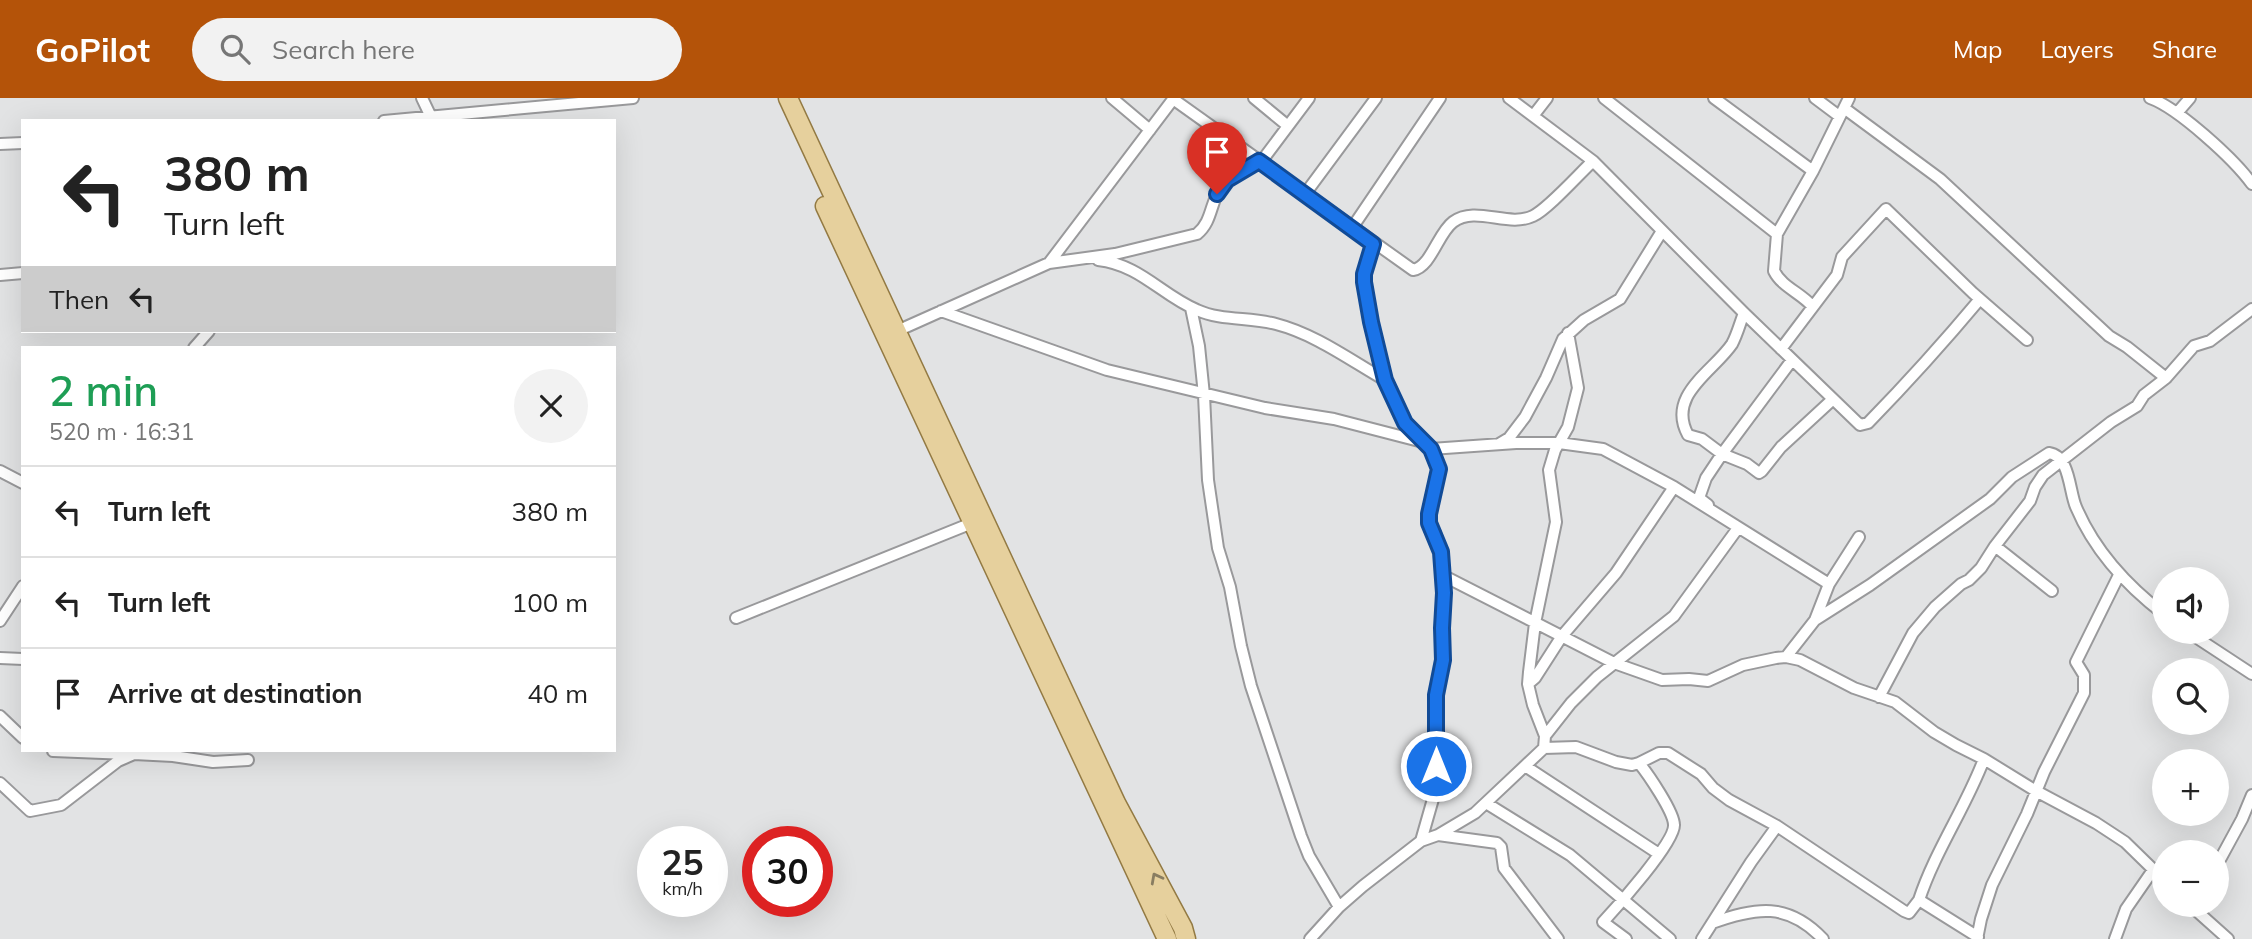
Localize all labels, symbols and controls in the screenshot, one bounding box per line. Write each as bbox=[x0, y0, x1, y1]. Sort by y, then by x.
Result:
search box bbox=[192, 18, 682, 81]
text: GoPilot bbox=[35, 29, 150, 70]
icon: search bbox=[216, 30, 254, 68]
text: Search here bbox=[272, 33, 415, 66]
text: Map bbox=[1953, 34, 2002, 64]
text: Layers bbox=[2040, 34, 2114, 64]
text: Share bbox=[2152, 34, 2217, 64]
pin bbox=[1187, 122, 1247, 194]
icon: arrive bbox=[1198, 133, 1236, 171]
text: 380 m bbox=[164, 142, 310, 203]
icon: left bbox=[49, 147, 140, 238]
text: Turn left bbox=[164, 203, 284, 243]
icon: left bbox=[123, 280, 161, 318]
text: Then bbox=[49, 283, 109, 316]
text: 2 min bbox=[49, 364, 158, 417]
button: close bbox=[514, 369, 588, 443]
text: 520 m · 16:31 bbox=[49, 417, 194, 446]
icon: left bbox=[49, 493, 87, 531]
text: Turn left bbox=[108, 495, 210, 528]
text: 380 m bbox=[512, 495, 588, 528]
map controls bbox=[2152, 567, 2229, 917]
button: sound bbox=[2152, 567, 2229, 644]
icon: left bbox=[49, 584, 87, 622]
text: Turn left bbox=[108, 586, 210, 619]
text: 100 m bbox=[512, 586, 588, 619]
button: search bbox=[2152, 658, 2229, 735]
icon: arrive bbox=[49, 675, 87, 713]
text: Arrive at destination bbox=[108, 677, 363, 710]
text: 40 m bbox=[527, 677, 588, 710]
position arrow bbox=[1399, 729, 1473, 803]
button: + bbox=[2152, 749, 2229, 826]
speed limit sign: 30 bbox=[742, 826, 833, 917]
text: 25 bbox=[661, 840, 704, 884]
button: − bbox=[2152, 840, 2229, 917]
one-way arrow bbox=[1151, 873, 1165, 885]
text: km/h bbox=[662, 877, 703, 900]

